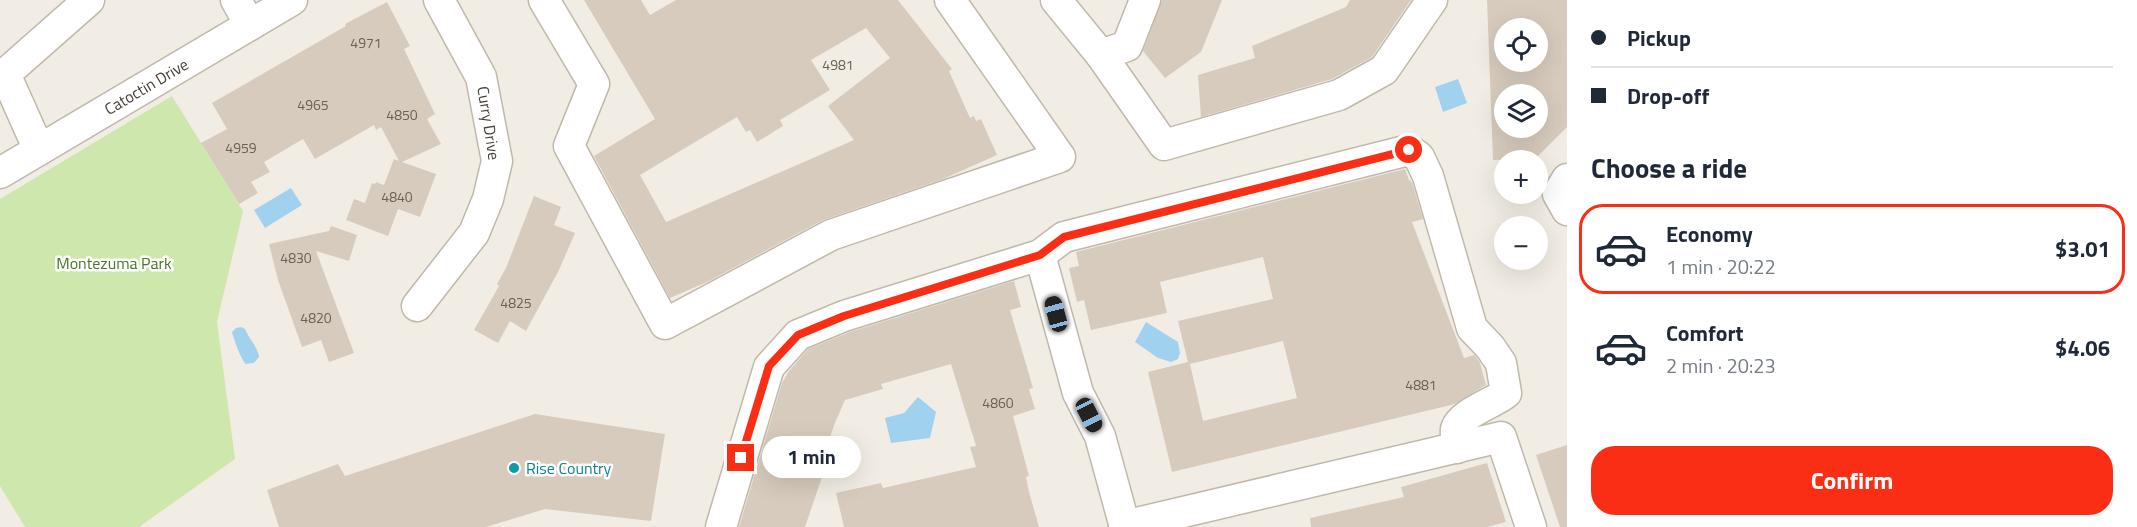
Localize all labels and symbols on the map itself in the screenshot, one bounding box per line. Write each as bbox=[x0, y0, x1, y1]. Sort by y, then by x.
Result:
house number: 4971 bbox=[350, 32, 382, 53]
street label: Catoctin Drive bbox=[100, 52, 193, 121]
house number: 4981 bbox=[822, 54, 854, 75]
street label: Curry Drive bbox=[471, 84, 507, 162]
house number: 4965 bbox=[297, 94, 329, 115]
house number: 4850 bbox=[386, 104, 418, 125]
route start bbox=[1395, 136, 1422, 163]
house number: 4959 bbox=[225, 137, 257, 158]
house number: 4840 bbox=[381, 186, 413, 207]
house number: 4830 bbox=[280, 247, 312, 268]
park label: Montezuma Park bbox=[56, 251, 172, 275]
house number: 4825 bbox=[500, 292, 532, 313]
car bbox=[1043, 294, 1069, 334]
house number: 4820 bbox=[300, 307, 332, 328]
house number: 4881 bbox=[1405, 374, 1437, 395]
house number: 4860 bbox=[982, 392, 1014, 413]
car bbox=[1073, 395, 1105, 435]
callout: 1 min bbox=[762, 437, 861, 479]
route end bbox=[727, 444, 754, 471]
place label: Rise Country bbox=[526, 456, 612, 480]
marker: Rise Country bbox=[507, 461, 521, 475]

